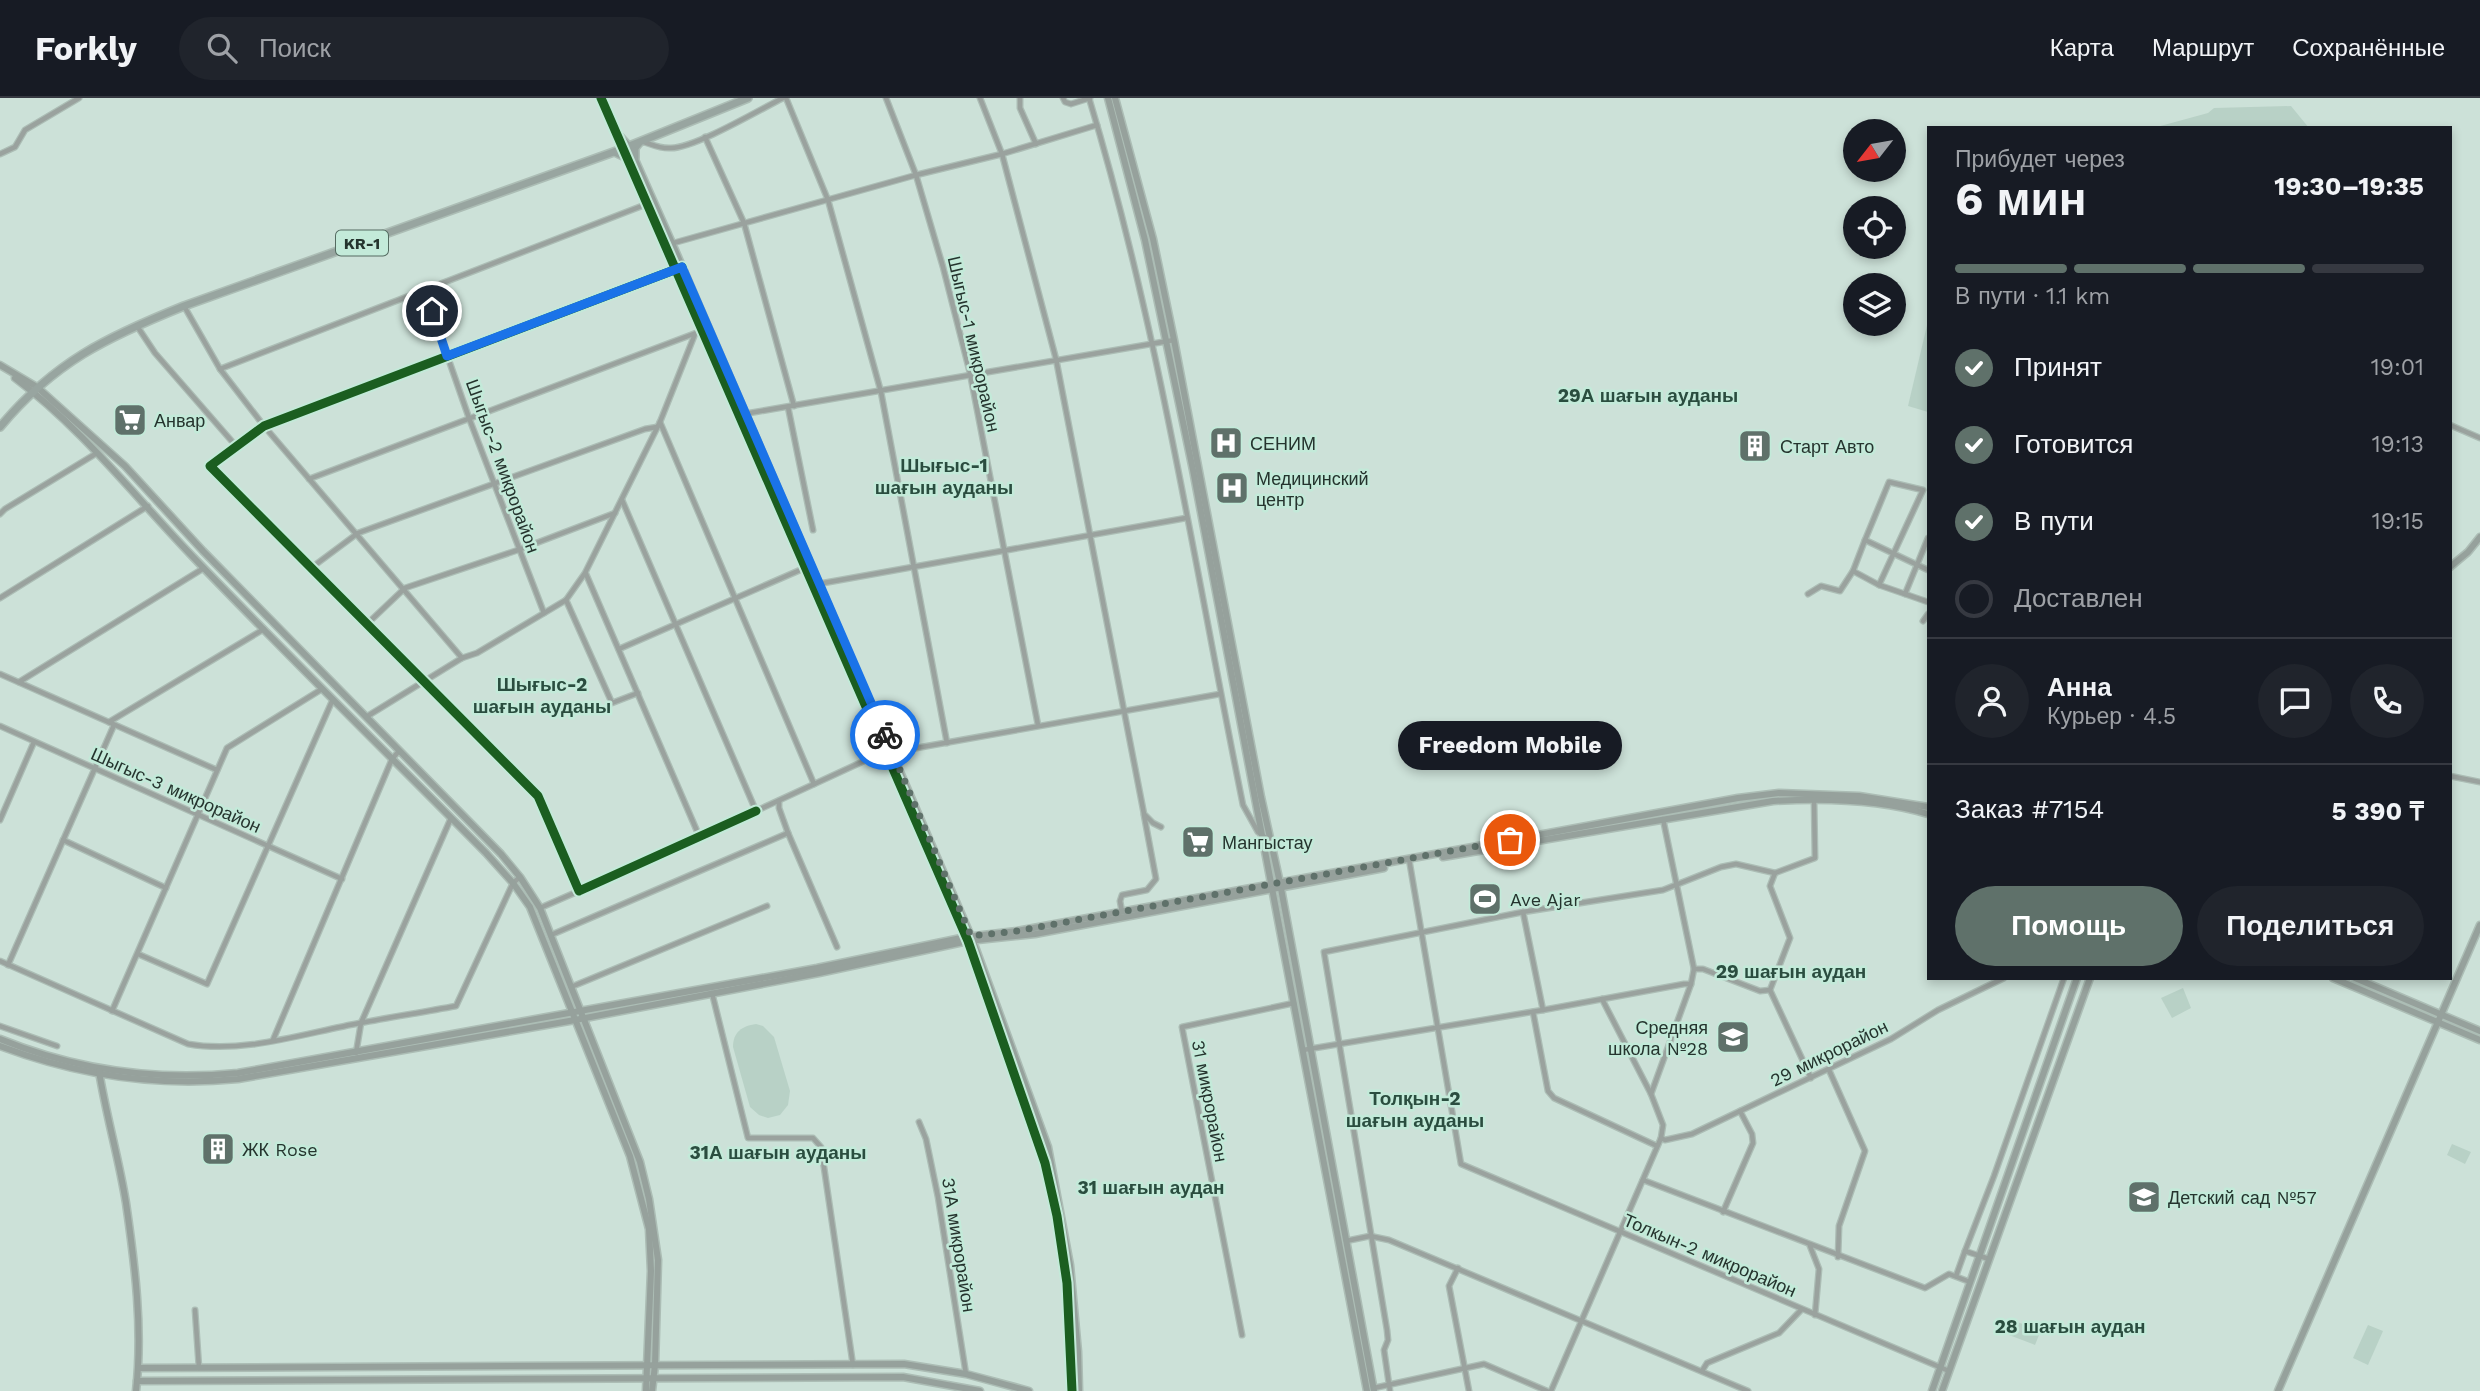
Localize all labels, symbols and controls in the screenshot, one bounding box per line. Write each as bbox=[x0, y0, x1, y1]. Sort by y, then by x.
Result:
search box bbox=[179, 17, 669, 80]
text: Forkly bbox=[35, 29, 137, 68]
icon: search bbox=[203, 29, 241, 67]
text: Поиск bbox=[259, 33, 331, 63]
text: Карта bbox=[2050, 34, 2114, 62]
text: Маршрут bbox=[2152, 34, 2254, 62]
text: Сохранённые bbox=[2292, 34, 2445, 62]
north arrow bbox=[1843, 119, 1906, 182]
map controls bbox=[1843, 119, 1906, 336]
text: Прибудет через bbox=[1955, 146, 2125, 173]
text: 19:30–19:35 bbox=[2274, 171, 2424, 201]
text: 6 мин bbox=[1955, 172, 2087, 226]
button: locate bbox=[1843, 196, 1906, 259]
road number: KR-1 bbox=[336, 230, 388, 256]
street label: Шыгыс-1 микрорайон bbox=[944, 254, 1004, 434]
button: layers bbox=[1843, 273, 1906, 336]
pin bbox=[402, 281, 462, 341]
text: В пути · 1.1 km bbox=[1955, 283, 2110, 310]
icon: home bbox=[413, 292, 451, 330]
icon: check bbox=[1955, 349, 1993, 387]
text: Принят bbox=[2014, 352, 2102, 382]
text: 19:01 bbox=[2371, 354, 2424, 381]
street label: Шыгыс-2 микрорайон bbox=[462, 376, 544, 556]
district label: 29А шағын ауданы bbox=[1558, 384, 1738, 407]
supermarket icon: Анвар bbox=[111, 401, 149, 439]
place label: Анвар bbox=[154, 410, 205, 431]
hospital icon: СЕНИМ bbox=[1207, 424, 1245, 462]
icon: check bbox=[1955, 426, 1993, 464]
building icon: Старт Авто bbox=[1736, 427, 1774, 465]
text: Готовится bbox=[2014, 429, 2133, 459]
text: 19:13 bbox=[2372, 431, 2424, 458]
place label: СЕНИМ bbox=[1250, 433, 1316, 454]
place label: Старт Авто bbox=[1780, 436, 1874, 457]
district label: Шығыс-1 шағын ауданы bbox=[875, 454, 1013, 499]
place label: Медицинский центр bbox=[1256, 468, 1369, 510]
hospital icon: Медицинский центр bbox=[1213, 469, 1251, 507]
icon: check bbox=[1955, 503, 1993, 541]
text: В пути bbox=[2014, 506, 2094, 536]
text: 19:15 bbox=[2372, 508, 2424, 535]
text: Доставлен bbox=[2014, 583, 2143, 613]
button: person bbox=[1955, 664, 2029, 738]
button: chat bbox=[2258, 664, 2332, 738]
button: phone bbox=[2350, 664, 2424, 738]
text: Анна bbox=[2047, 672, 2112, 702]
district label: Шығыс-2 шағын ауданы bbox=[473, 673, 611, 718]
courier bbox=[850, 700, 920, 770]
text: Курьер · 4.5 bbox=[2047, 703, 2176, 730]
icon: bike bbox=[866, 716, 904, 754]
callout: Freedom Mobile bbox=[1398, 721, 1622, 770]
text: Freedom Mobile bbox=[1418, 732, 1602, 759]
street label: Шыгыс-3 микрорайон bbox=[88, 743, 264, 837]
text: Заказ #7154 bbox=[1955, 794, 2104, 824]
text: 5 390 ₸ bbox=[2332, 796, 2424, 826]
pin bbox=[1480, 810, 1540, 870]
icon: bag bbox=[1491, 821, 1529, 859]
supermarket icon: Мангыстау bbox=[1179, 823, 1217, 861]
place label: Мангыстау bbox=[1222, 832, 1313, 853]
sports icon: Ave Ajar bbox=[1466, 880, 1504, 918]
button: Помощь bbox=[1955, 886, 2183, 966]
button: Поделиться bbox=[2197, 886, 2424, 966]
place label: Ave Ajar bbox=[1510, 889, 1581, 910]
district label: 29 шағын аудан bbox=[1716, 960, 1866, 983]
street label: 29 микрорайон bbox=[1767, 1015, 1891, 1091]
place label: Средняя школа №28 bbox=[1608, 1017, 1708, 1059]
school or university icon: Средняя школа №28 bbox=[1714, 1018, 1752, 1056]
street label: 31 микрорайон bbox=[1188, 1038, 1232, 1164]
district label: Толқын-2 шағын ауданы bbox=[1346, 1087, 1484, 1132]
building icon: ЖК Rose bbox=[199, 1130, 237, 1168]
place label: ЖК Rose bbox=[242, 1139, 318, 1160]
district label: 31А шағын ауданы bbox=[689, 1141, 867, 1164]
street label: 31А микрорайон bbox=[938, 1176, 980, 1314]
district label: 31 шағын аудан bbox=[1077, 1176, 1225, 1199]
school or university icon: Детский сад №57 bbox=[2125, 1178, 2163, 1216]
place label: Детский сад №57 bbox=[2168, 1187, 2317, 1208]
street label: Толкын-2 микрорайон bbox=[1620, 1209, 1800, 1301]
district label: 28 шағын аудан bbox=[1995, 1315, 2145, 1338]

